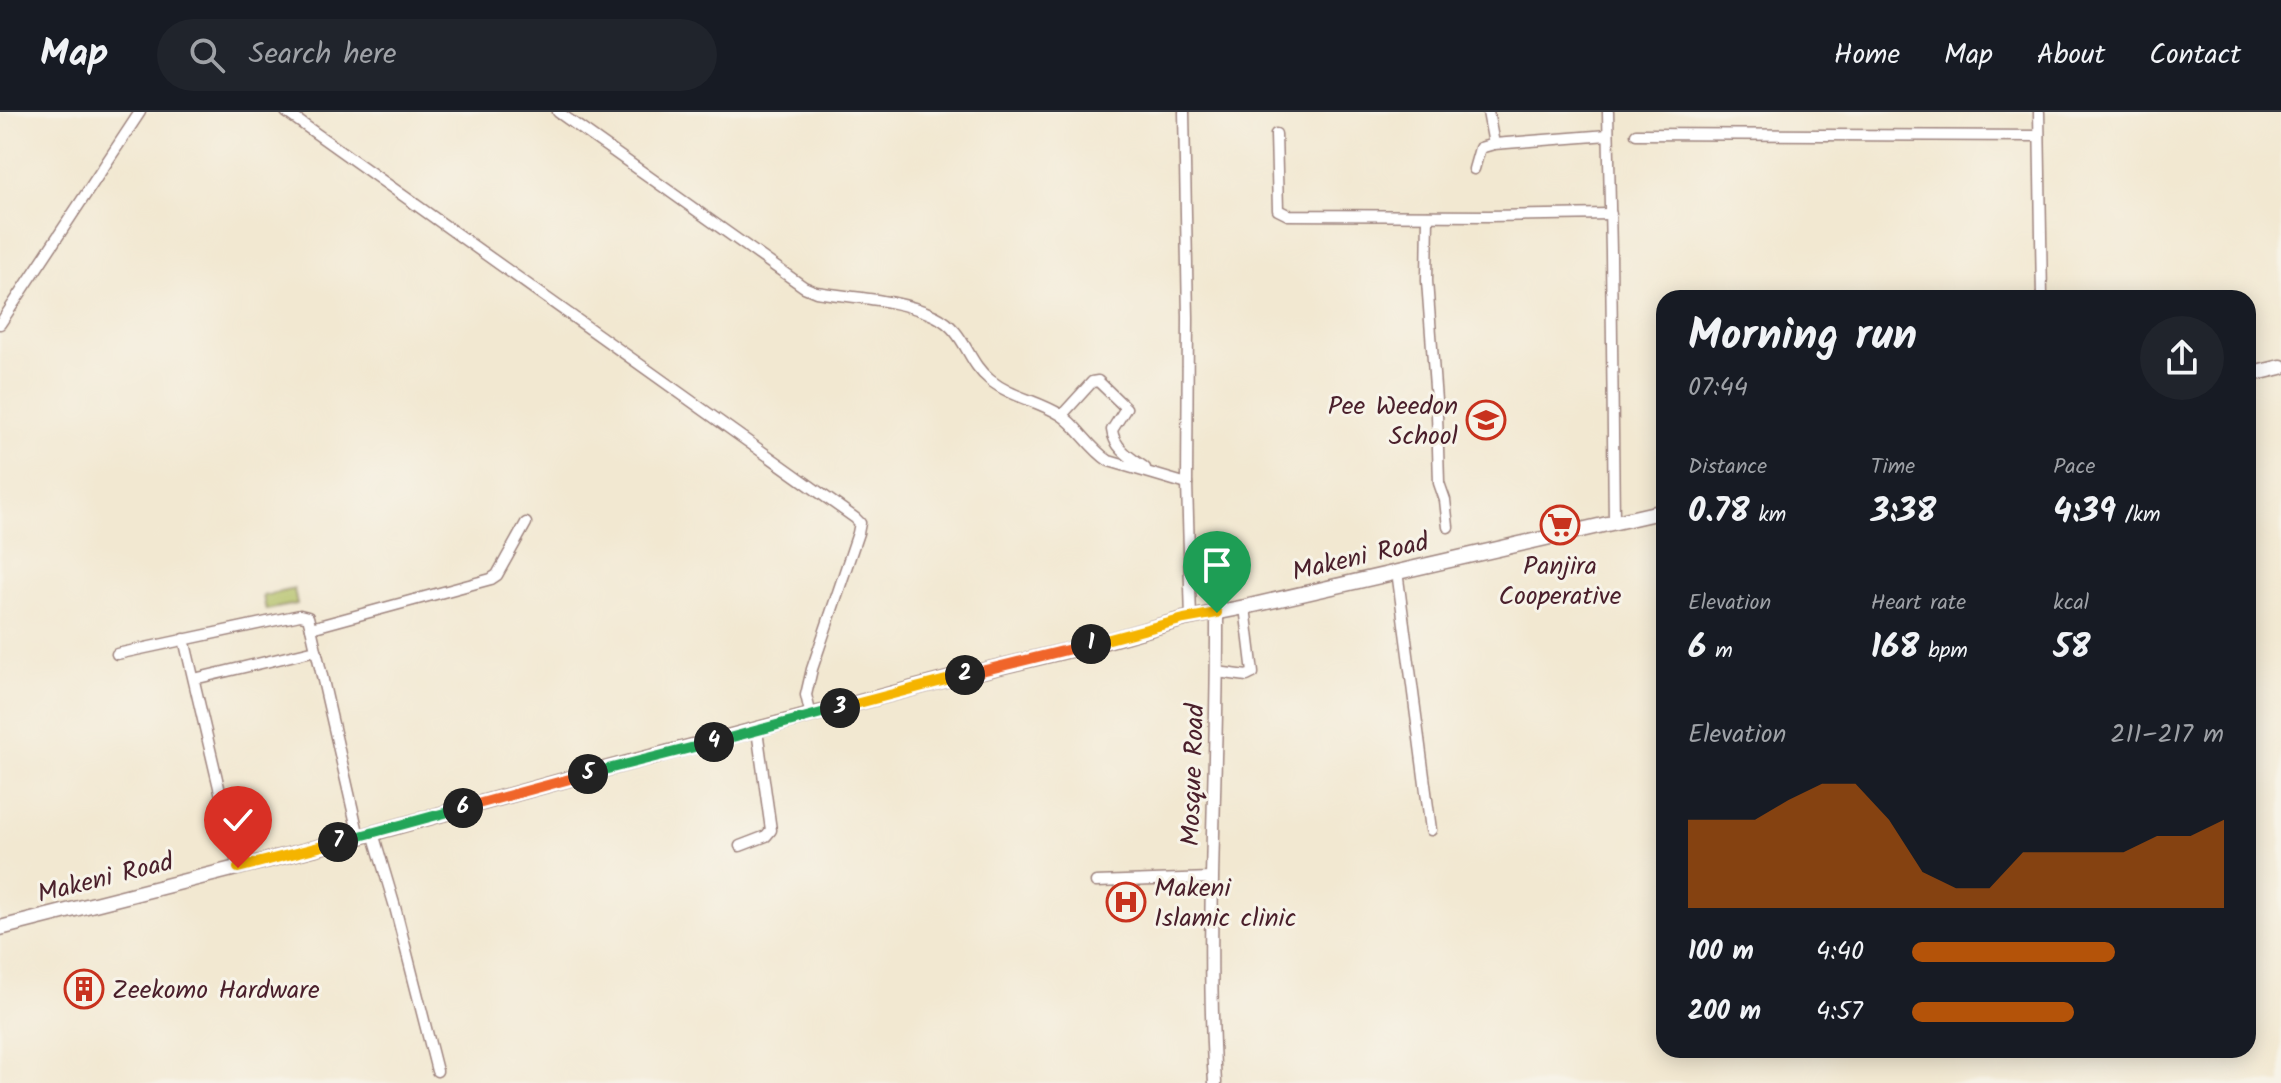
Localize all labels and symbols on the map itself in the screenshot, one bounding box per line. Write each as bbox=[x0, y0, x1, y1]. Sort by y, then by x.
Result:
place label: Pee Weedon School bbox=[1328, 386, 1458, 458]
school or university icon: Pee Weedon School bbox=[1465, 399, 1507, 441]
supermarket icon: Panjira Cooperative bbox=[1539, 504, 1581, 546]
street label: Makeni Road bbox=[1288, 522, 1434, 594]
pin bbox=[1183, 531, 1251, 613]
place label: Panjira Cooperative bbox=[1499, 546, 1622, 618]
pin: 1 bbox=[1071, 624, 1111, 664]
pin: 2 bbox=[945, 655, 985, 695]
pin: 3 bbox=[820, 688, 860, 728]
street label: Mosque Road bbox=[1171, 702, 1218, 847]
pin: 4 bbox=[694, 722, 734, 762]
pin: 5 bbox=[568, 754, 608, 794]
pin bbox=[204, 786, 272, 868]
pin: 6 bbox=[443, 788, 483, 828]
pin: 7 bbox=[318, 822, 358, 862]
street label: Makeni Road bbox=[33, 841, 179, 916]
place label: Makeni Islamic clinic bbox=[1154, 868, 1296, 940]
hospital icon: Makeni Islamic clinic bbox=[1105, 881, 1147, 923]
building icon: Zeekomo Hardware bbox=[63, 968, 105, 1010]
place label: Zeekomo Hardware bbox=[112, 970, 320, 1012]

